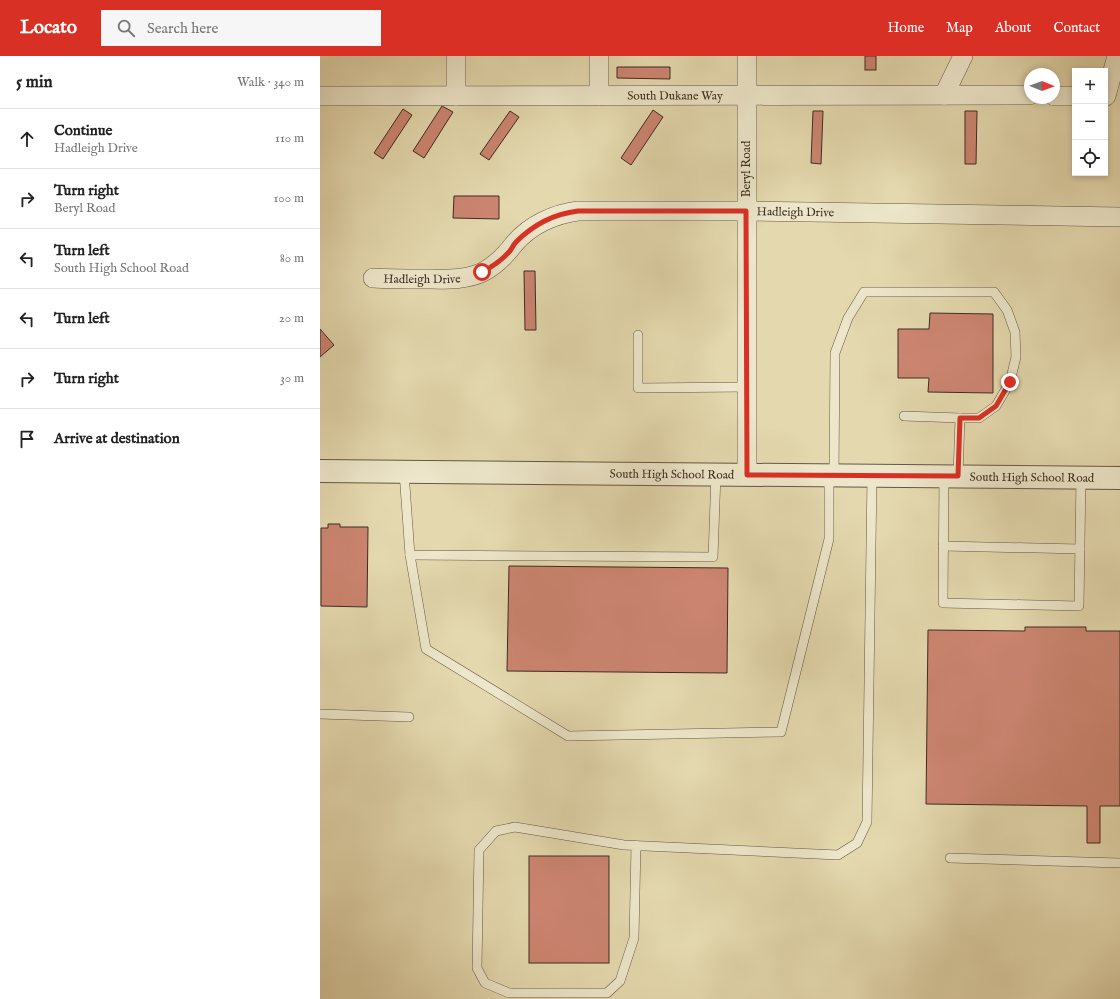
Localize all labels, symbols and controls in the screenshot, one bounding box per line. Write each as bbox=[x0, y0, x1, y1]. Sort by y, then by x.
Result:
search box bbox=[101, 10, 381, 46]
text: Locato bbox=[20, 16, 77, 40]
icon: search bbox=[115, 17, 137, 39]
text: Search here bbox=[147, 19, 219, 38]
text: Home bbox=[888, 19, 924, 37]
text: Map bbox=[946, 19, 973, 37]
text: About bbox=[995, 19, 1031, 37]
text: Contact bbox=[1053, 19, 1100, 37]
north arrow bbox=[1024, 68, 1060, 104]
map controls bbox=[1072, 68, 1108, 176]
button: + bbox=[1072, 68, 1108, 104]
text: 5 min bbox=[16, 72, 53, 93]
text: Walk · 340 m bbox=[237, 74, 304, 91]
street label: South Dukane Way bbox=[627, 88, 723, 104]
button: − bbox=[1072, 104, 1108, 140]
text: Continue bbox=[54, 121, 112, 140]
icon: ahead bbox=[16, 128, 38, 150]
text: 110 m bbox=[275, 130, 304, 147]
text: Hadleigh Drive bbox=[54, 140, 138, 157]
street label: Beryl Road bbox=[739, 140, 754, 197]
button: locate bbox=[1072, 140, 1108, 176]
text: Turn right bbox=[54, 181, 119, 200]
icon: right bbox=[16, 188, 38, 210]
text: 100 m bbox=[274, 190, 304, 207]
text: Beryl Road bbox=[54, 200, 115, 217]
street label: Hadleigh Drive bbox=[757, 204, 835, 220]
text: Turn left bbox=[54, 241, 110, 260]
icon: left bbox=[16, 248, 38, 270]
text: 80 m bbox=[280, 250, 304, 267]
text: South High School Road bbox=[54, 260, 189, 277]
route start bbox=[473, 263, 491, 281]
street label: Hadleigh Drive bbox=[383, 271, 462, 287]
icon: left bbox=[16, 308, 38, 330]
text: Turn left bbox=[54, 309, 110, 328]
text: 20 m bbox=[279, 310, 304, 327]
icon: right bbox=[16, 368, 38, 390]
text: Turn right bbox=[54, 369, 119, 388]
text: 30 m bbox=[280, 370, 304, 387]
route end bbox=[1001, 373, 1019, 391]
icon: arrive bbox=[16, 428, 38, 450]
text: Arrive at destination bbox=[54, 429, 180, 448]
street label: South High School Road bbox=[610, 467, 735, 483]
street label: South High School Road bbox=[970, 470, 1095, 486]

